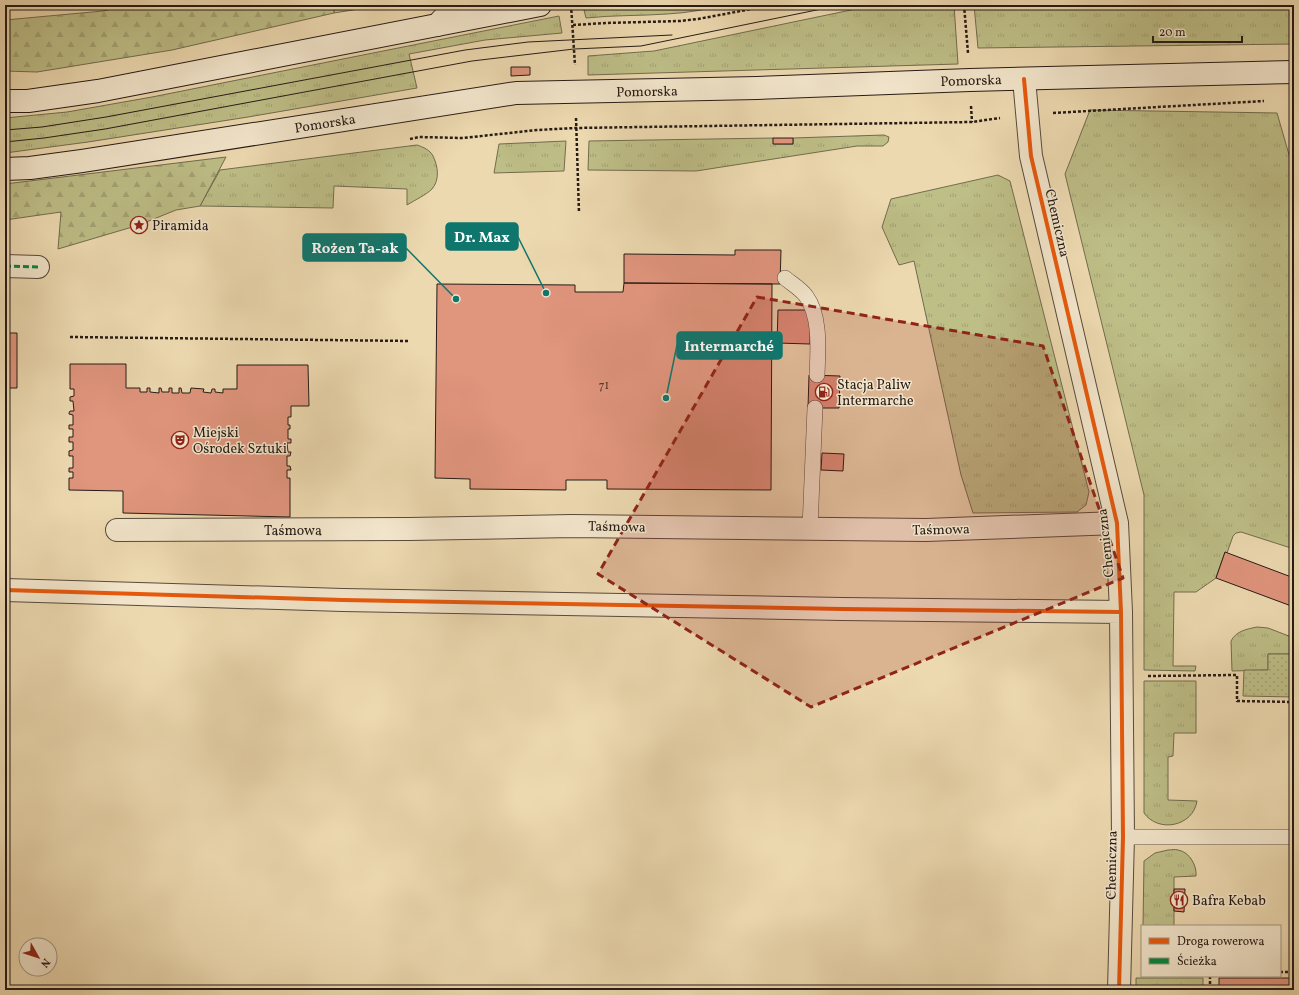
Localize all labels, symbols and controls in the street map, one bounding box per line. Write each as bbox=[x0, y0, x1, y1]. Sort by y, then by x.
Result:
scale bar bbox=[1153, 18, 1242, 44]
text: 20 m bbox=[1159, 25, 1186, 41]
street label: Pomorska bbox=[940, 71, 1002, 92]
street label: Pomorska bbox=[616, 82, 678, 103]
street label: Pomorska bbox=[293, 110, 357, 139]
street label: Chemiczna bbox=[1039, 187, 1074, 259]
place icon: Piramida bbox=[129, 215, 149, 235]
place label: Piramida bbox=[152, 217, 209, 236]
callout: Dr. Max bbox=[446, 223, 518, 250]
text: Dr. Max bbox=[454, 228, 510, 249]
callout: Rożen Ta-ak bbox=[303, 234, 406, 261]
text: Rożen Ta-ak bbox=[311, 239, 399, 260]
callout: Intermarché bbox=[677, 332, 782, 359]
text: Intermarché bbox=[684, 337, 774, 358]
place label: Stacja Paliw Intermarche bbox=[837, 376, 914, 411]
house number: 71 bbox=[599, 378, 609, 394]
fuel station icon: Stacja Paliw Intermarche bbox=[814, 382, 834, 402]
place label: Miejski Ośrodek Sztuki bbox=[193, 424, 287, 459]
theatre icon: Miejski Ośrodek Sztuki bbox=[170, 430, 190, 450]
street label: Chemiczna bbox=[1093, 507, 1120, 578]
street label: Taśmowa bbox=[588, 517, 646, 538]
street label: Taśmowa bbox=[912, 520, 970, 541]
street label: Taśmowa bbox=[264, 522, 322, 541]
street label: Chemiczna bbox=[1102, 830, 1123, 900]
restaurant icon: Bafra Kebab bbox=[1169, 890, 1189, 910]
place label: Bafra Kebab bbox=[1192, 892, 1266, 911]
legend bbox=[1141, 925, 1281, 977]
text: Droga rowerowa bbox=[1177, 934, 1264, 950]
north arrow bbox=[18, 937, 58, 977]
text: Ścieżka bbox=[1177, 953, 1217, 970]
text: N bbox=[36, 955, 53, 970]

